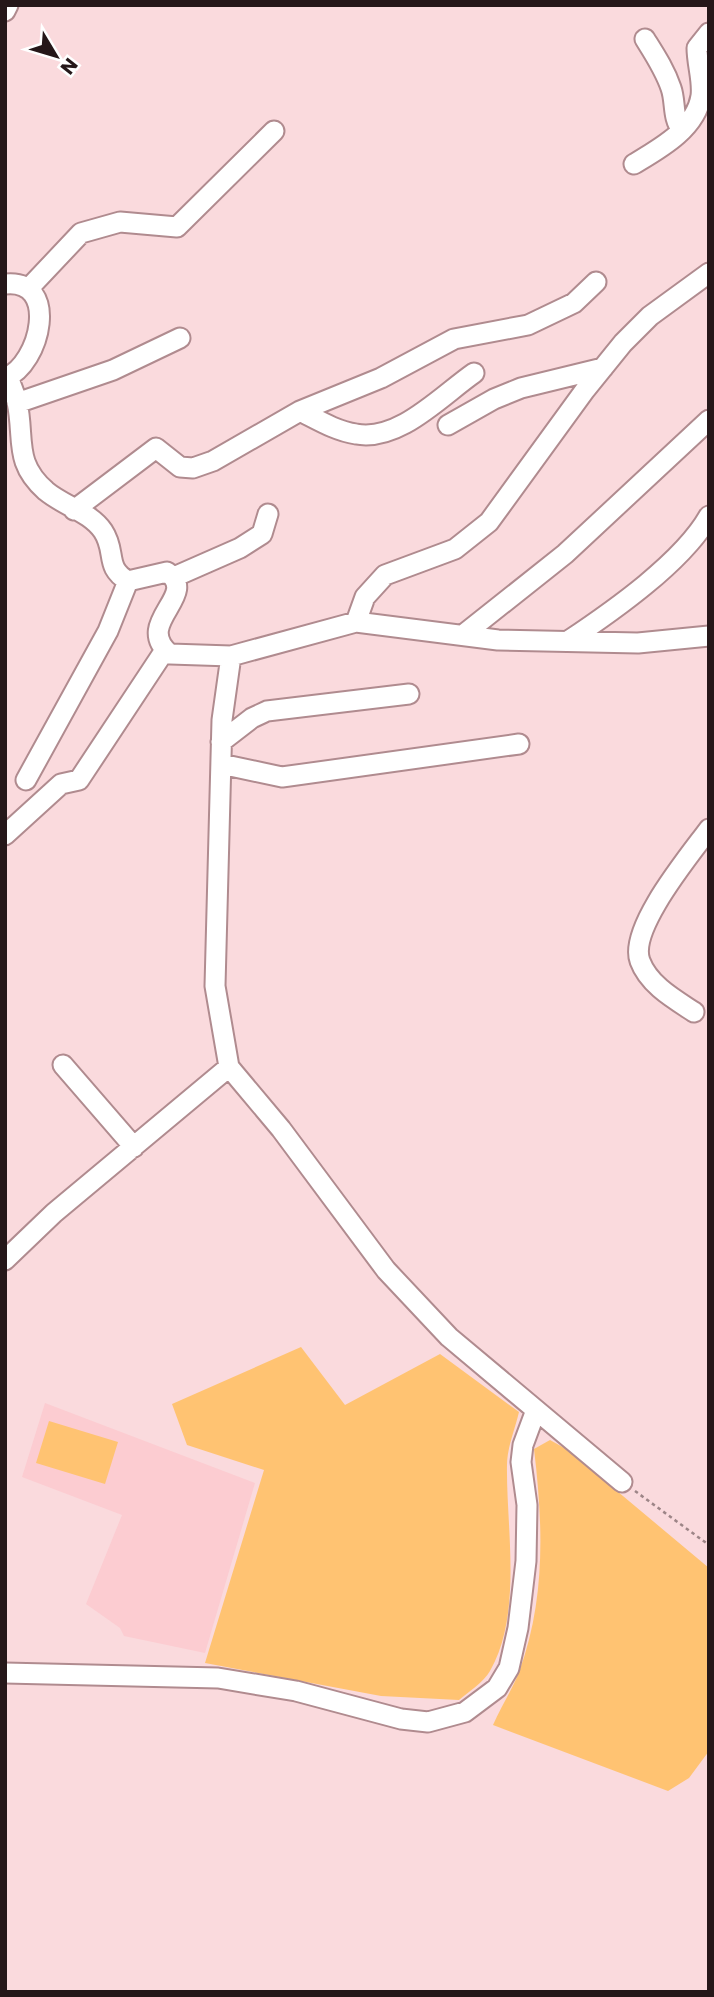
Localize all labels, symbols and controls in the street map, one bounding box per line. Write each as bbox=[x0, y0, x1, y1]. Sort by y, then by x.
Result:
north arrow bbox=[21, 21, 91, 91]
text: N bbox=[54, 52, 84, 80]

